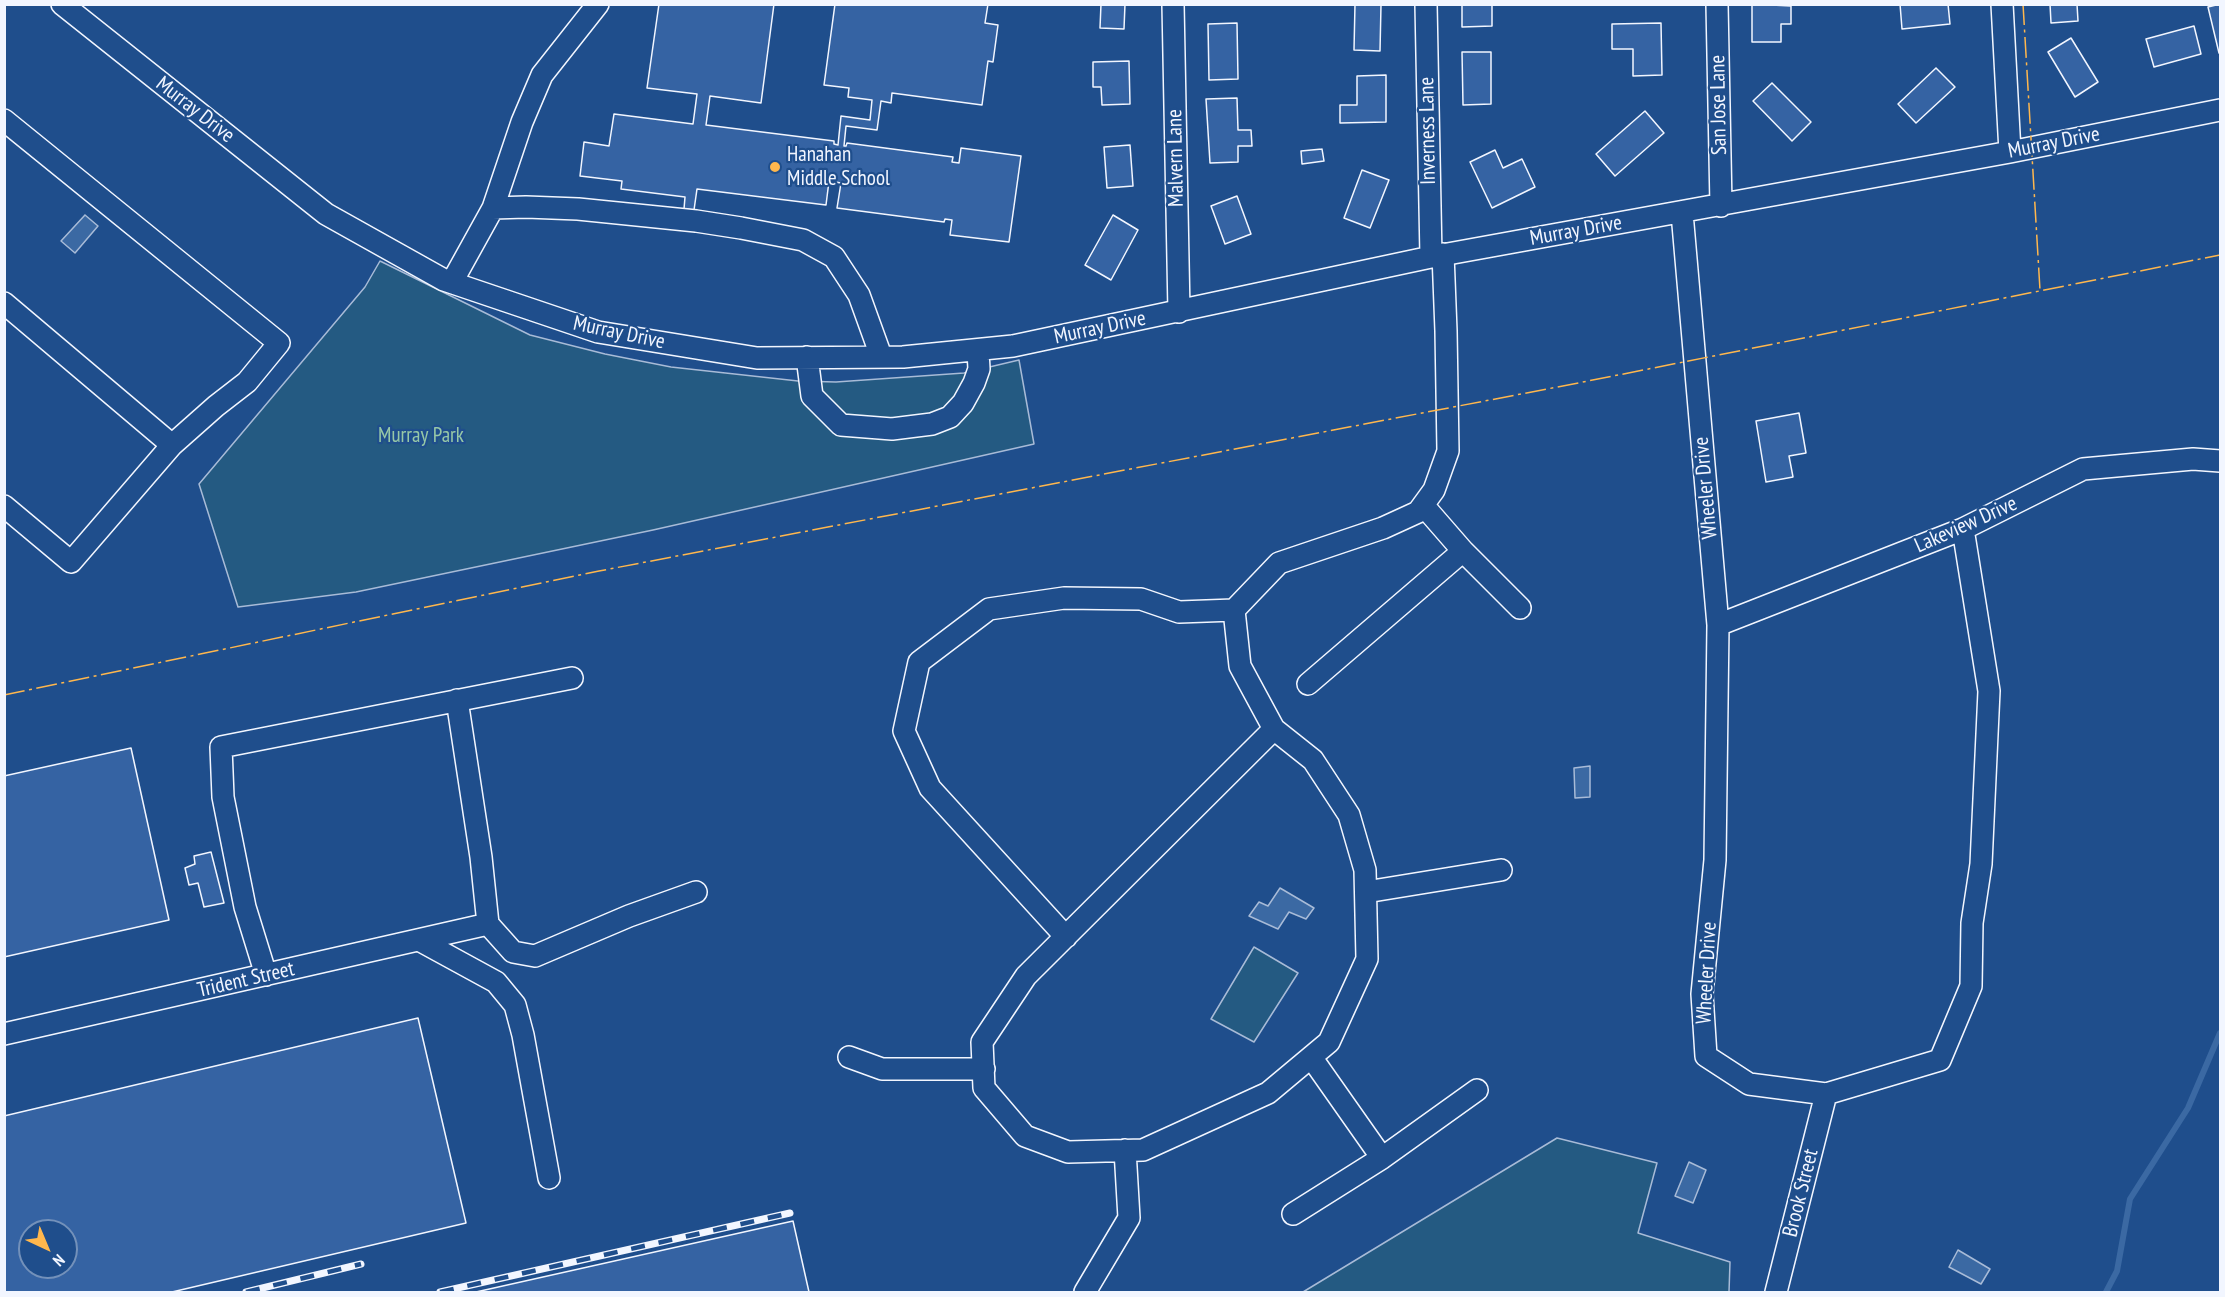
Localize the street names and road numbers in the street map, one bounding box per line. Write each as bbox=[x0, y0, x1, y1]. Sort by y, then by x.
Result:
street label: San Jose Lane bbox=[1706, 55, 1732, 155]
street label: Murray Drive bbox=[151, 71, 239, 149]
street label: Inverness Lane bbox=[1414, 77, 1442, 185]
street label: Malvern Lane bbox=[1163, 109, 1189, 207]
street label: Murray Drive bbox=[2006, 122, 2102, 164]
street label: Murray Drive bbox=[1528, 211, 1624, 251]
street label: Murray Drive bbox=[1052, 306, 1148, 350]
street label: Murray Drive bbox=[571, 311, 667, 355]
street label: Wheeler Drive bbox=[1689, 436, 1723, 540]
street label: Lakeview Drive bbox=[1911, 491, 2021, 559]
street label: Wheeler Drive bbox=[1692, 921, 1722, 1025]
street label: Trident Street bbox=[195, 957, 297, 1003]
street label: Brook Street bbox=[1778, 1146, 1824, 1240]

